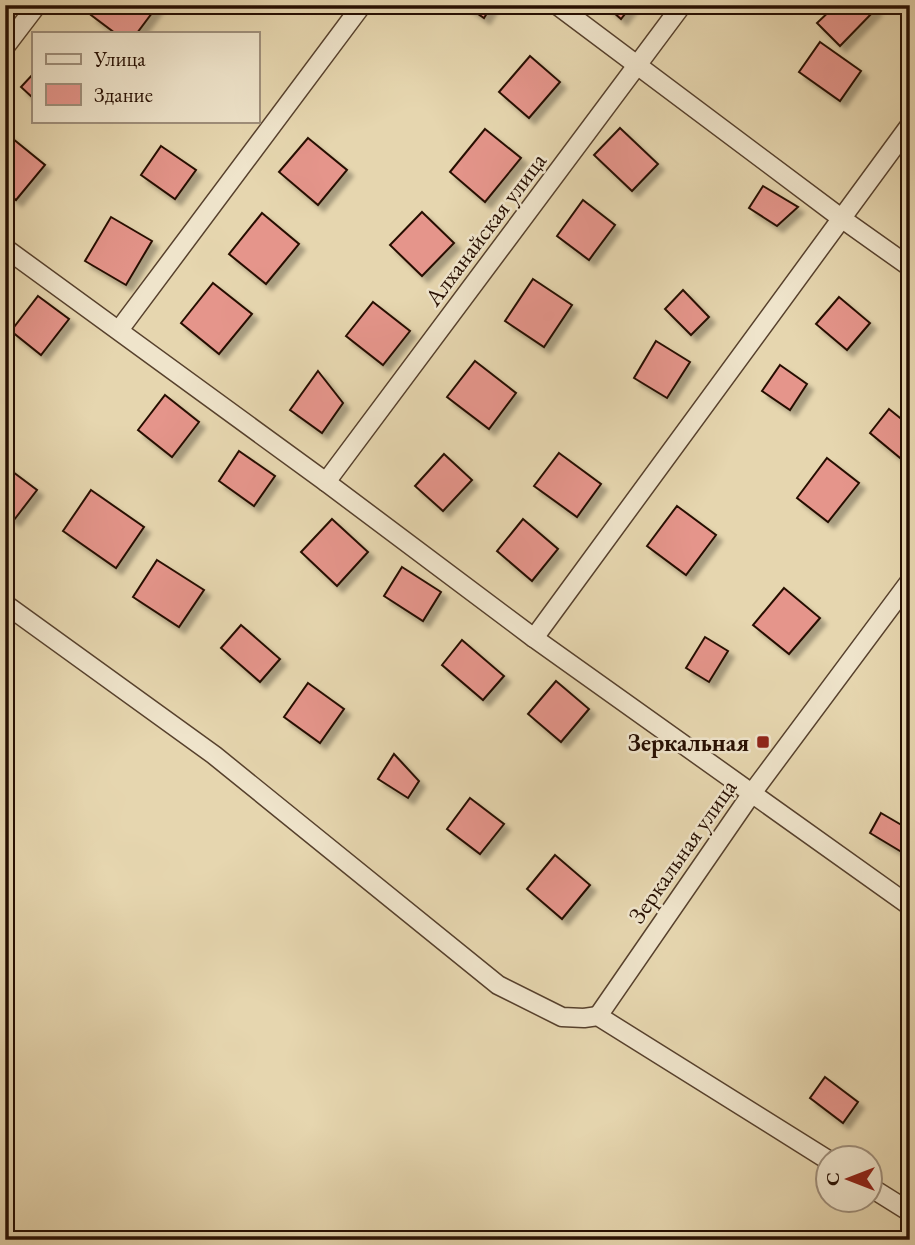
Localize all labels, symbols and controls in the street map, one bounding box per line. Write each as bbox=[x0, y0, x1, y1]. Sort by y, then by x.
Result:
legend bbox=[32, 32, 259, 122]
text: Улица bbox=[93, 45, 146, 72]
text: Здание bbox=[94, 81, 153, 108]
street label: Алханайская улица bbox=[417, 146, 553, 313]
place label: Зеркальная bbox=[628, 727, 749, 758]
marker: Зеркальная bbox=[755, 734, 771, 750]
street label: Зеркальная улица bbox=[621, 772, 743, 929]
north arrow bbox=[814, 1144, 884, 1214]
text: С bbox=[820, 1172, 845, 1186]

